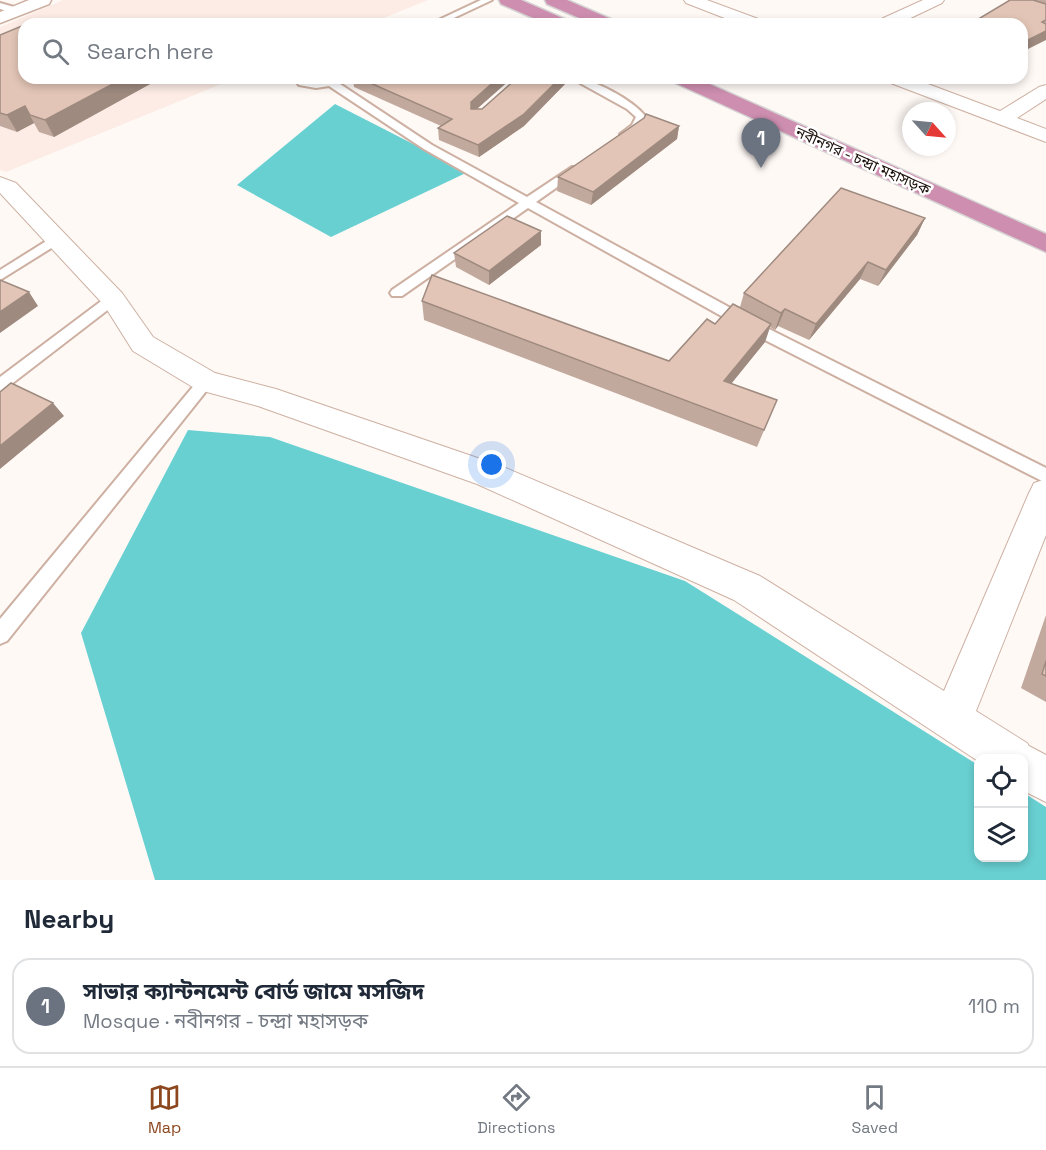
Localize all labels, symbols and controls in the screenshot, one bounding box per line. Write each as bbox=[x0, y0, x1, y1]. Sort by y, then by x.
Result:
search box bbox=[18, 18, 1028, 84]
icon: search bbox=[39, 35, 72, 68]
text: Search here bbox=[87, 37, 214, 65]
north arrow bbox=[902, 102, 956, 156]
pin: 1 bbox=[742, 118, 780, 168]
street label: নবীনগর - চন্দ্রা মহাসড়ক bbox=[792, 122, 934, 199]
your location bbox=[477, 450, 506, 479]
map controls bbox=[974, 754, 1028, 862]
button: locate bbox=[974, 754, 1028, 808]
button: layers bbox=[974, 808, 1028, 862]
text: Nearby bbox=[24, 902, 114, 936]
text: সাভার ক্যান্টনমেন্ট বোর্ড জামে মসজিদ bbox=[83, 977, 424, 1005]
text: 1 bbox=[41, 993, 50, 1019]
text: 110 m bbox=[968, 993, 1020, 1019]
text: Mosque · নবীনগর - চন্দ্রা মহাসড়ক bbox=[83, 1008, 368, 1034]
tab: Map bbox=[148, 1081, 181, 1138]
tab: Directions bbox=[477, 1081, 556, 1138]
tab: Saved bbox=[851, 1081, 898, 1138]

